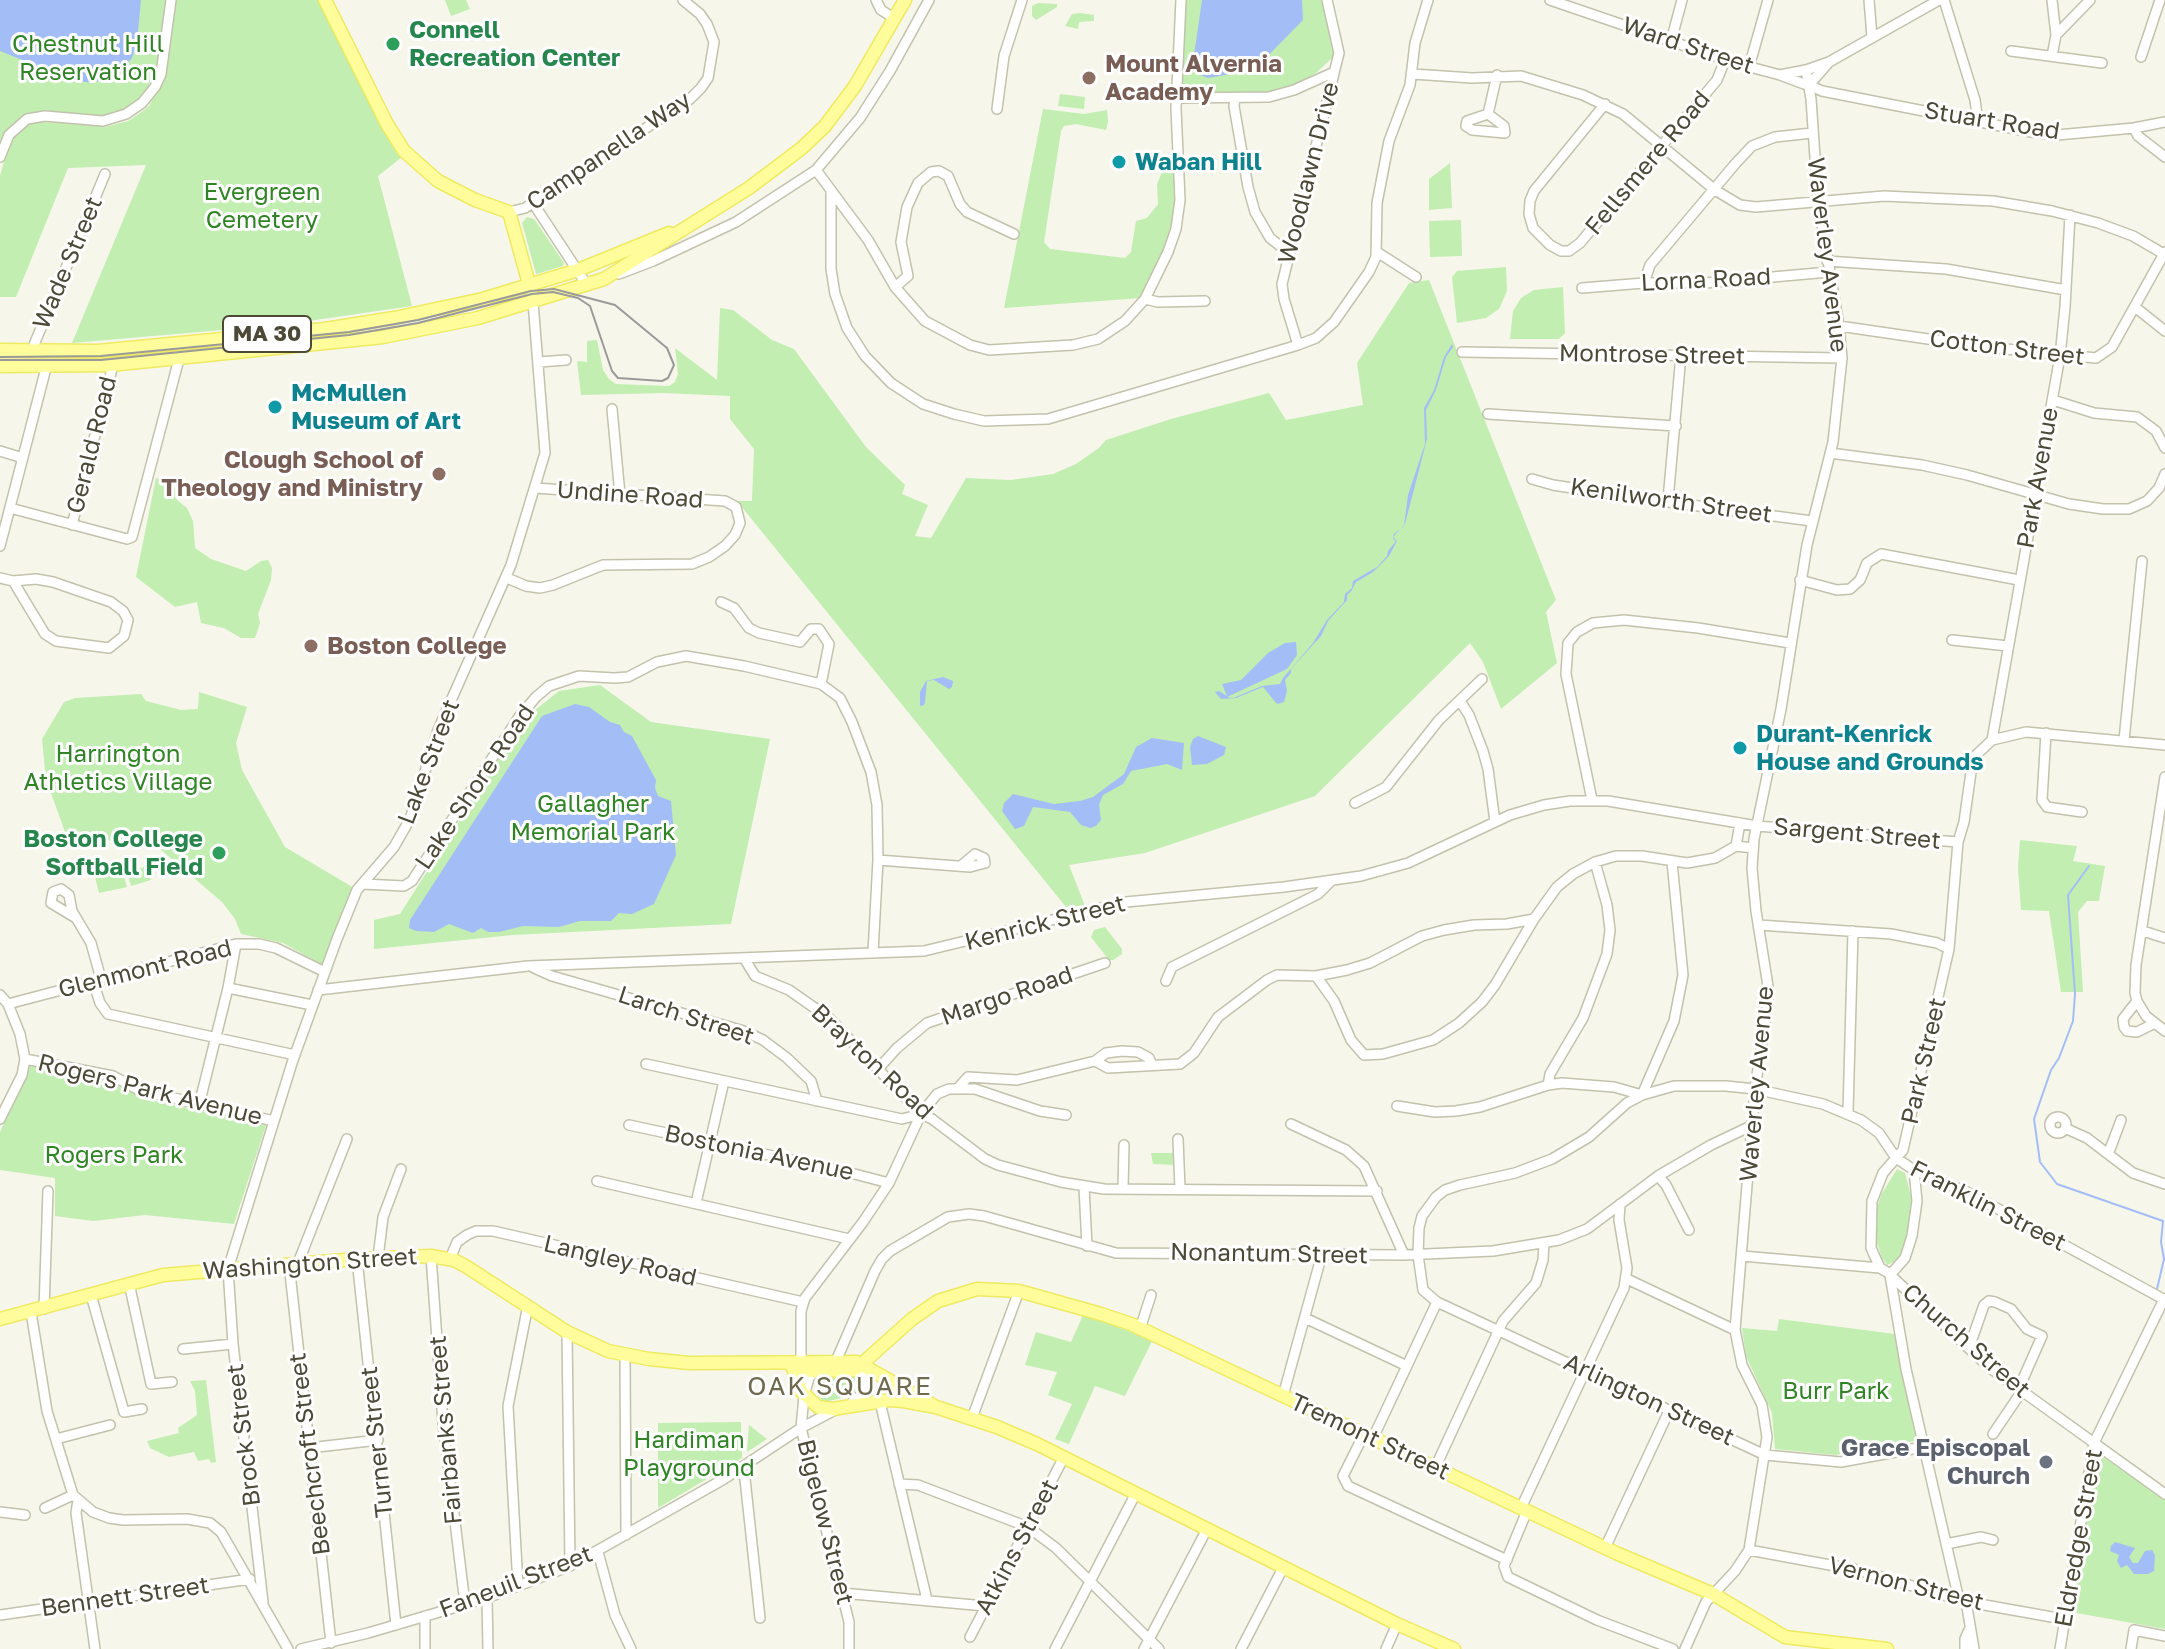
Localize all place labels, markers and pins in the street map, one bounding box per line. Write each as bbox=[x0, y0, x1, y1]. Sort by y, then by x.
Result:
place label: Connell Recreation Center bbox=[409, 16, 620, 72]
marker: Connell Recreation Center bbox=[384, 35, 402, 53]
place label: Mount Alvernia Academy bbox=[1105, 50, 1282, 106]
marker: Mount Alvernia Academy bbox=[1080, 69, 1098, 87]
place label: Waban Hill bbox=[1135, 148, 1262, 176]
marker: Waban Hill bbox=[1110, 153, 1128, 171]
place label: McMullen Museum of Art bbox=[291, 379, 461, 435]
marker: McMullen Museum of Art bbox=[266, 398, 284, 416]
place label: Clough School of Theology and Ministry bbox=[161, 446, 423, 502]
marker: Clough School of Theology and Ministry bbox=[430, 465, 448, 483]
place label: Boston College bbox=[327, 632, 507, 660]
marker: Boston College bbox=[302, 637, 320, 655]
place label: Durant-Kenrick House and Grounds bbox=[1756, 720, 1984, 776]
marker: Durant-Kenrick House and Grounds bbox=[1731, 739, 1749, 757]
place label: Boston College Softball Field bbox=[23, 825, 203, 881]
marker: Boston College Softball Field bbox=[210, 844, 228, 862]
place label: Grace Episcopal Church bbox=[1841, 1434, 2030, 1490]
marker: Grace Episcopal Church bbox=[2037, 1453, 2055, 1471]

